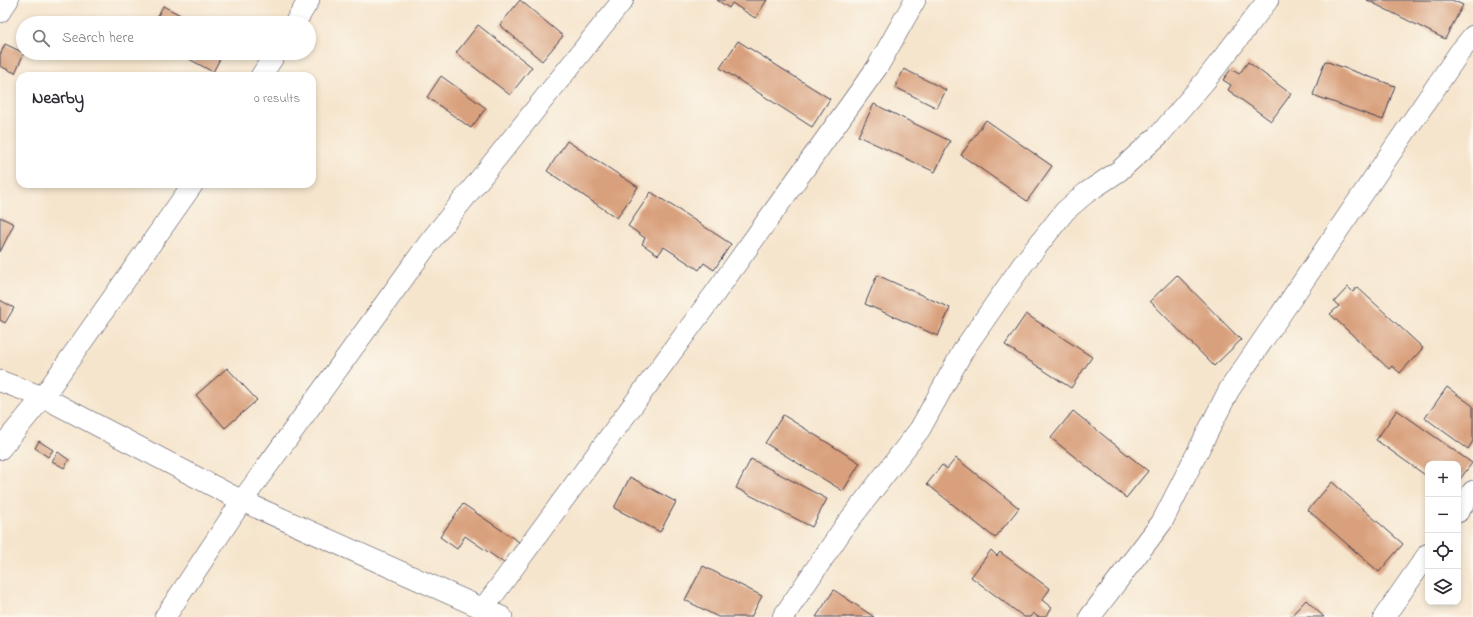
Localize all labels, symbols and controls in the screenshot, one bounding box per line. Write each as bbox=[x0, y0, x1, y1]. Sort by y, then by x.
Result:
search box bbox=[16, 16, 316, 60]
icon: search bbox=[30, 27, 52, 49]
text: Search here bbox=[62, 27, 134, 49]
text: Nearby bbox=[32, 86, 84, 111]
text: 0 results bbox=[254, 89, 300, 108]
map controls bbox=[1425, 461, 1461, 605]
button: + bbox=[1425, 461, 1461, 497]
button: − bbox=[1425, 497, 1461, 533]
button: locate bbox=[1425, 533, 1461, 569]
button: layers bbox=[1425, 569, 1461, 605]

